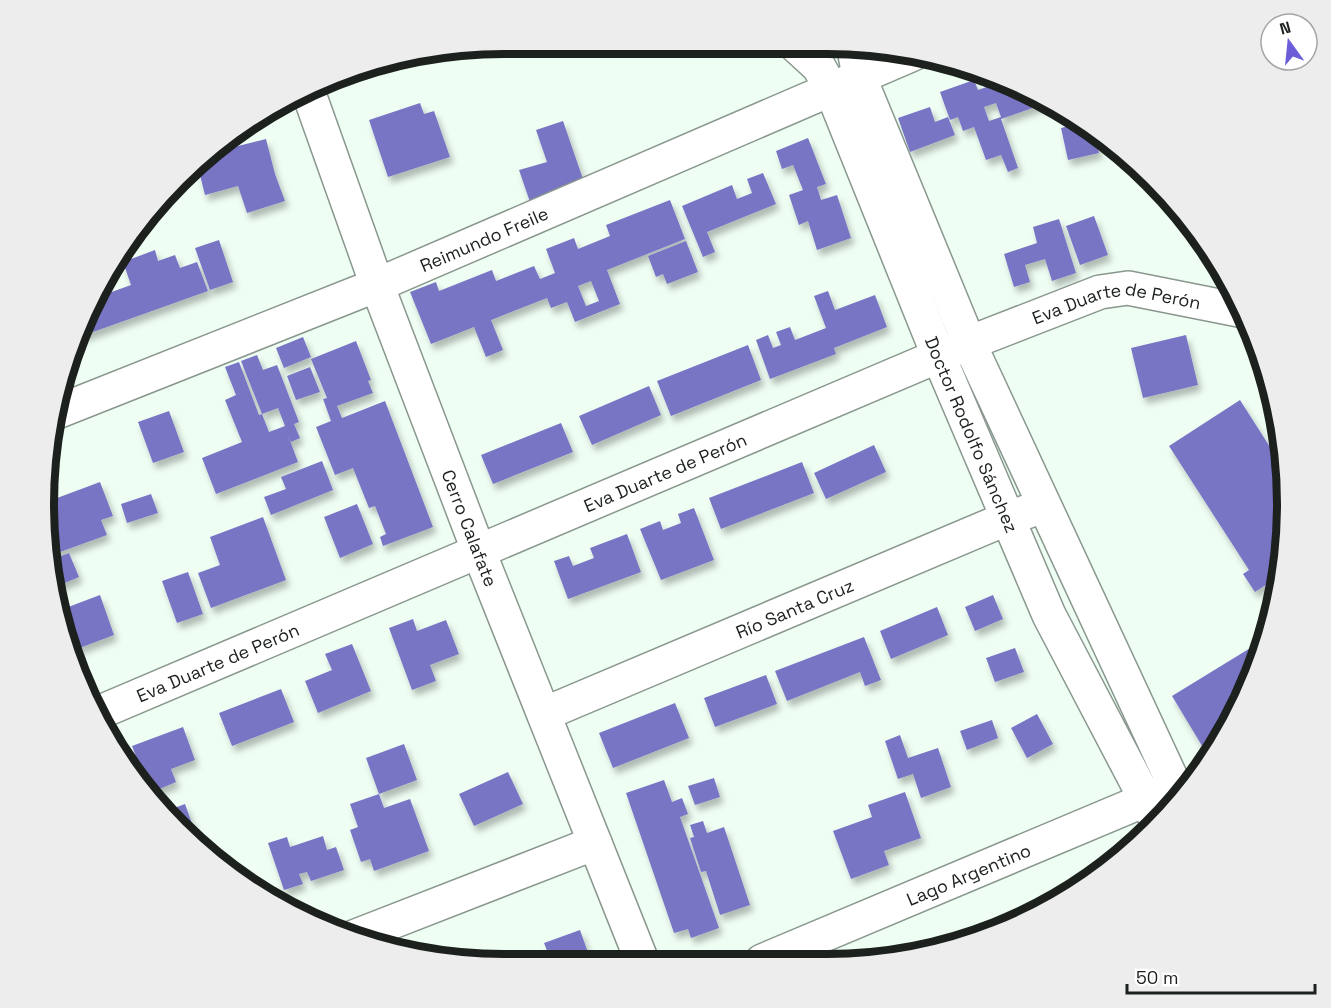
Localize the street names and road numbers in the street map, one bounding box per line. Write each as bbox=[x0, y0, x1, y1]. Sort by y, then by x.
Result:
street label: Reimundo Freile bbox=[416, 201, 552, 277]
street label: Eva Duarte de Perón bbox=[1028, 276, 1203, 329]
street label: Doctor Rodolfo Sánchez bbox=[920, 333, 1024, 536]
street label: Eva Duarte de Perón bbox=[580, 427, 750, 517]
street label: Cerro Calafate bbox=[437, 466, 503, 590]
street label: Río Santa Cruz bbox=[732, 573, 857, 643]
street label: Eva Duarte de Perón bbox=[133, 617, 303, 707]
street label: Lago Argentino bbox=[903, 838, 1034, 911]

